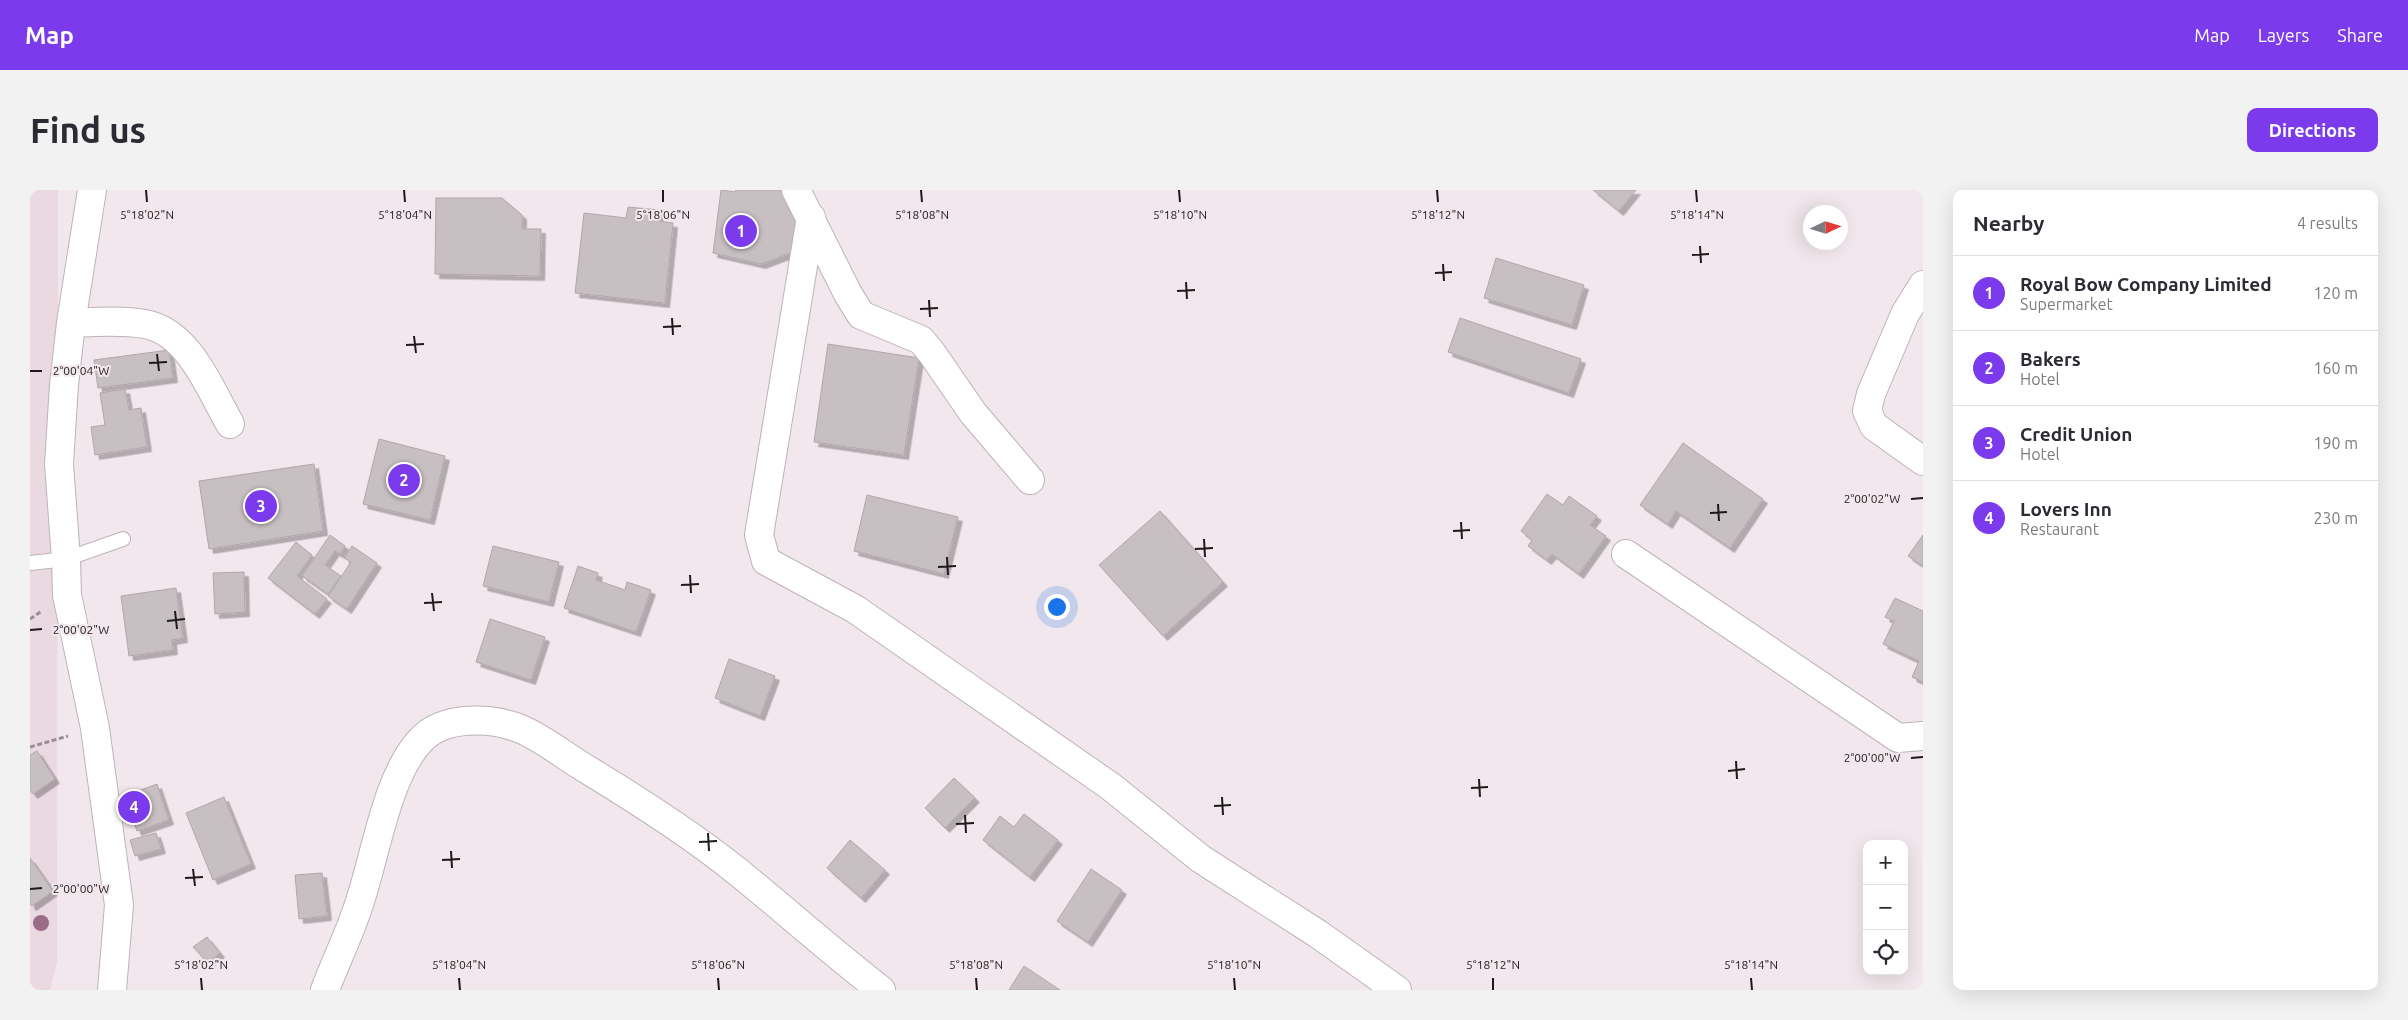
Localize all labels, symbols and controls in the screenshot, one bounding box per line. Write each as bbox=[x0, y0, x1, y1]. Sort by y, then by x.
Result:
text: Map bbox=[25, 22, 74, 49]
text: Map bbox=[2194, 25, 2230, 45]
text: Layers bbox=[2258, 25, 2309, 45]
text: Share bbox=[2337, 25, 2383, 45]
button: Directions bbox=[2247, 108, 2378, 152]
text: Find us bbox=[30, 110, 146, 150]
north arrow bbox=[1803, 205, 1848, 250]
text: 5°18'02"N bbox=[120, 208, 174, 221]
text: 5°18'04"N bbox=[378, 208, 432, 221]
text: 5°18'06"N bbox=[636, 208, 690, 221]
text: 5°18'08"N bbox=[895, 208, 949, 221]
text: 5°18'10"N bbox=[1153, 208, 1207, 221]
text: 5°18'12"N bbox=[1411, 208, 1465, 221]
text: 5°18'14"N bbox=[1670, 208, 1724, 221]
text: Nearby bbox=[1973, 211, 2044, 235]
pin: 1 bbox=[725, 212, 757, 250]
text: 4 results bbox=[2297, 214, 2358, 232]
text: Royal Bow Company Limited bbox=[2020, 273, 2272, 295]
text: 1 bbox=[1984, 284, 1994, 302]
text: 120 m bbox=[2313, 284, 2358, 302]
text: Supermarket bbox=[2020, 295, 2113, 313]
text: Bakers bbox=[2020, 348, 2081, 370]
text: 2 bbox=[1984, 359, 1994, 377]
text: 160 m bbox=[2313, 359, 2358, 377]
text: 2°00'04"W bbox=[53, 364, 109, 377]
text: Hotel bbox=[2020, 370, 2060, 388]
text: Credit Union bbox=[2020, 423, 2132, 445]
text: 3 bbox=[1984, 434, 1994, 452]
text: 190 m bbox=[2313, 434, 2358, 452]
text: Hotel bbox=[2020, 445, 2060, 463]
pin: 2 bbox=[388, 461, 420, 499]
pin: 3 bbox=[245, 487, 277, 525]
text: 2°00'02"W bbox=[1844, 492, 1900, 505]
text: Lovers Inn bbox=[2020, 498, 2112, 520]
text: 4 bbox=[1984, 509, 1994, 527]
text: 230 m bbox=[2313, 509, 2358, 527]
text: Restaurant bbox=[2020, 520, 2099, 538]
your location bbox=[1044, 594, 1070, 620]
text: 2°00'02"W bbox=[53, 623, 109, 636]
text: 2°00'00"W bbox=[1844, 751, 1900, 764]
pin: 4 bbox=[118, 788, 150, 826]
map controls bbox=[1863, 840, 1908, 975]
button: + bbox=[1863, 840, 1908, 885]
text: 2°00'00"W bbox=[53, 882, 109, 895]
button: − bbox=[1863, 885, 1908, 930]
button: locate bbox=[1863, 930, 1908, 975]
text: 5°18'02"N bbox=[174, 958, 228, 971]
text: 5°18'04"N bbox=[432, 958, 486, 971]
text: 5°18'06"N bbox=[691, 958, 745, 971]
text: 5°18'08"N bbox=[949, 958, 1003, 971]
text: 5°18'10"N bbox=[1207, 958, 1261, 971]
text: 5°18'12"N bbox=[1466, 958, 1520, 971]
text: 5°18'14"N bbox=[1724, 958, 1778, 971]

